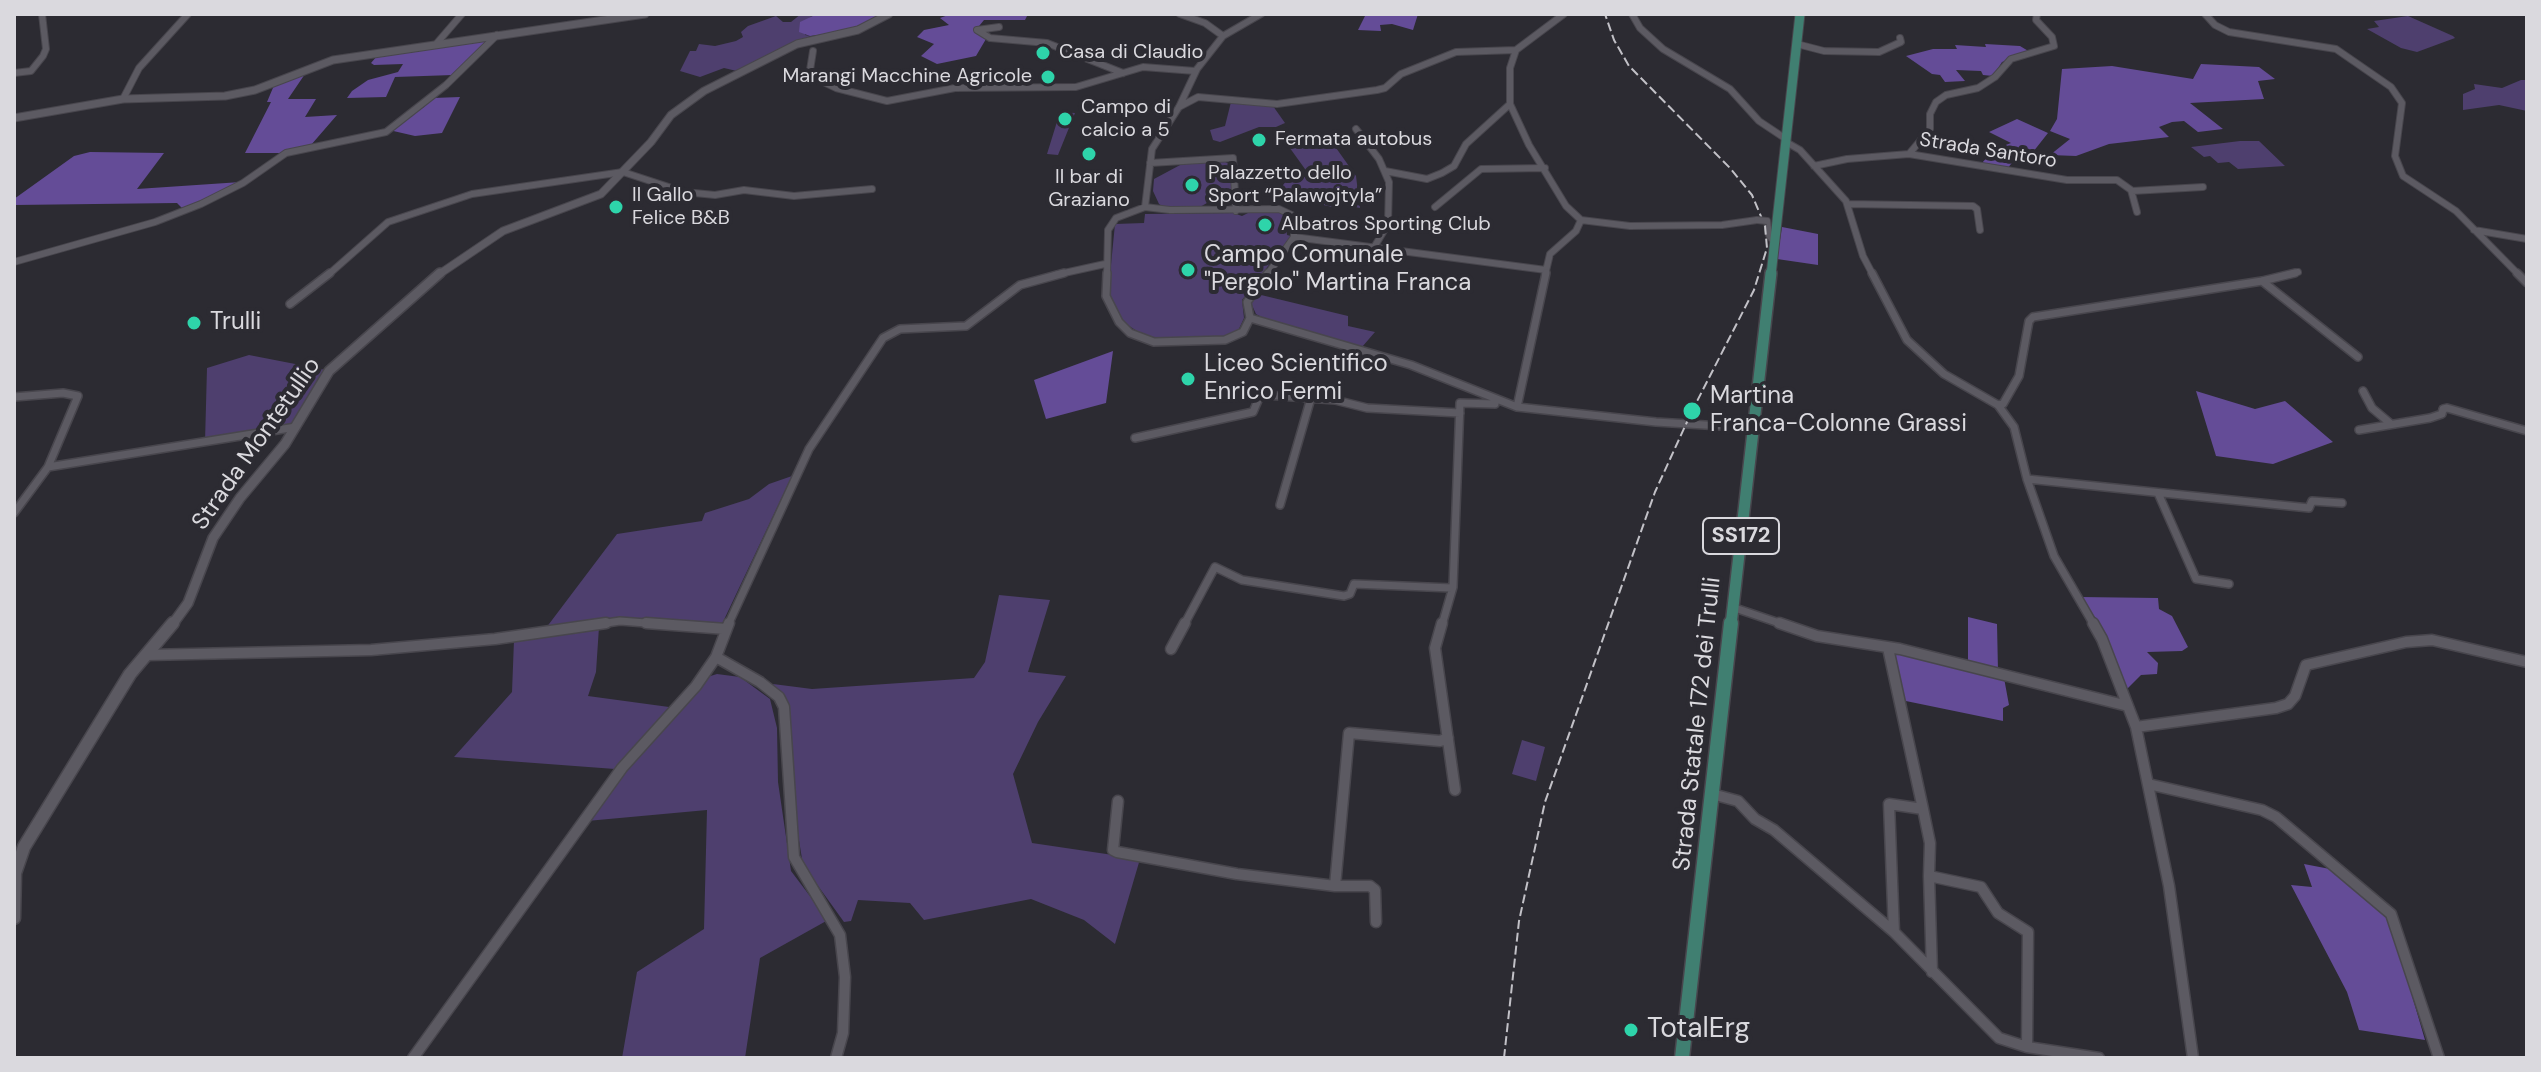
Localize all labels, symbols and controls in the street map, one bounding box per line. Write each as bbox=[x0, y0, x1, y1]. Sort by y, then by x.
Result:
place label: Casa di Claudio bbox=[1059, 41, 1203, 65]
marker: Casa di Claudio bbox=[1034, 44, 1052, 62]
place label: Marangi Macchine Agricole bbox=[782, 65, 1032, 89]
marker: Marangi Macchine Agricole bbox=[1039, 68, 1057, 86]
place label: Campo di calcio a 5 bbox=[1081, 96, 1171, 143]
marker: Campo di calcio a 5 bbox=[1056, 110, 1074, 128]
place label: Fermata autobus bbox=[1275, 128, 1432, 152]
street label: Strada Santoro bbox=[1918, 128, 2058, 174]
marker: Fermata autobus bbox=[1250, 131, 1268, 149]
marker: Il bar di Graziano bbox=[1080, 145, 1098, 163]
place label: Palazzetto dello Sport “Palawojtyla” bbox=[1208, 162, 1382, 209]
place label: Il bar di Graziano bbox=[1048, 166, 1130, 213]
marker: Palazzetto dello Sport “Palawojtyla” bbox=[1183, 176, 1201, 194]
place label: Il Gallo Felice B&B bbox=[632, 184, 730, 231]
marker: Il Gallo Felice B&B bbox=[607, 198, 625, 216]
place label: Albatros Sporting Club bbox=[1281, 213, 1491, 237]
marker: Albatros Sporting Club bbox=[1256, 216, 1274, 234]
place label: Campo Comunale "Pergolo" Martina Franca bbox=[1204, 242, 1471, 298]
marker: Campo Comunale "Pergolo" Martina Franca bbox=[1179, 261, 1197, 279]
place label: Trulli bbox=[210, 309, 261, 337]
marker: Trulli bbox=[185, 314, 203, 332]
place label: Liceo Scientifico Enrico Fermi bbox=[1204, 351, 1388, 407]
street label: Strada Montetullio bbox=[187, 352, 327, 536]
marker: Liceo Scientifico Enrico Fermi bbox=[1179, 370, 1197, 388]
place label: Martina Franca-Colonne Grassi bbox=[1710, 383, 1967, 439]
marker: Martina Franca-Colonne Grassi bbox=[1681, 400, 1703, 422]
road number: SS172 bbox=[1703, 518, 1779, 554]
street label: Strada Statale 172 dei Trulli bbox=[1668, 576, 1728, 872]
place label: TotalErg bbox=[1647, 1013, 1750, 1047]
marker: TotalErg bbox=[1622, 1021, 1640, 1039]

